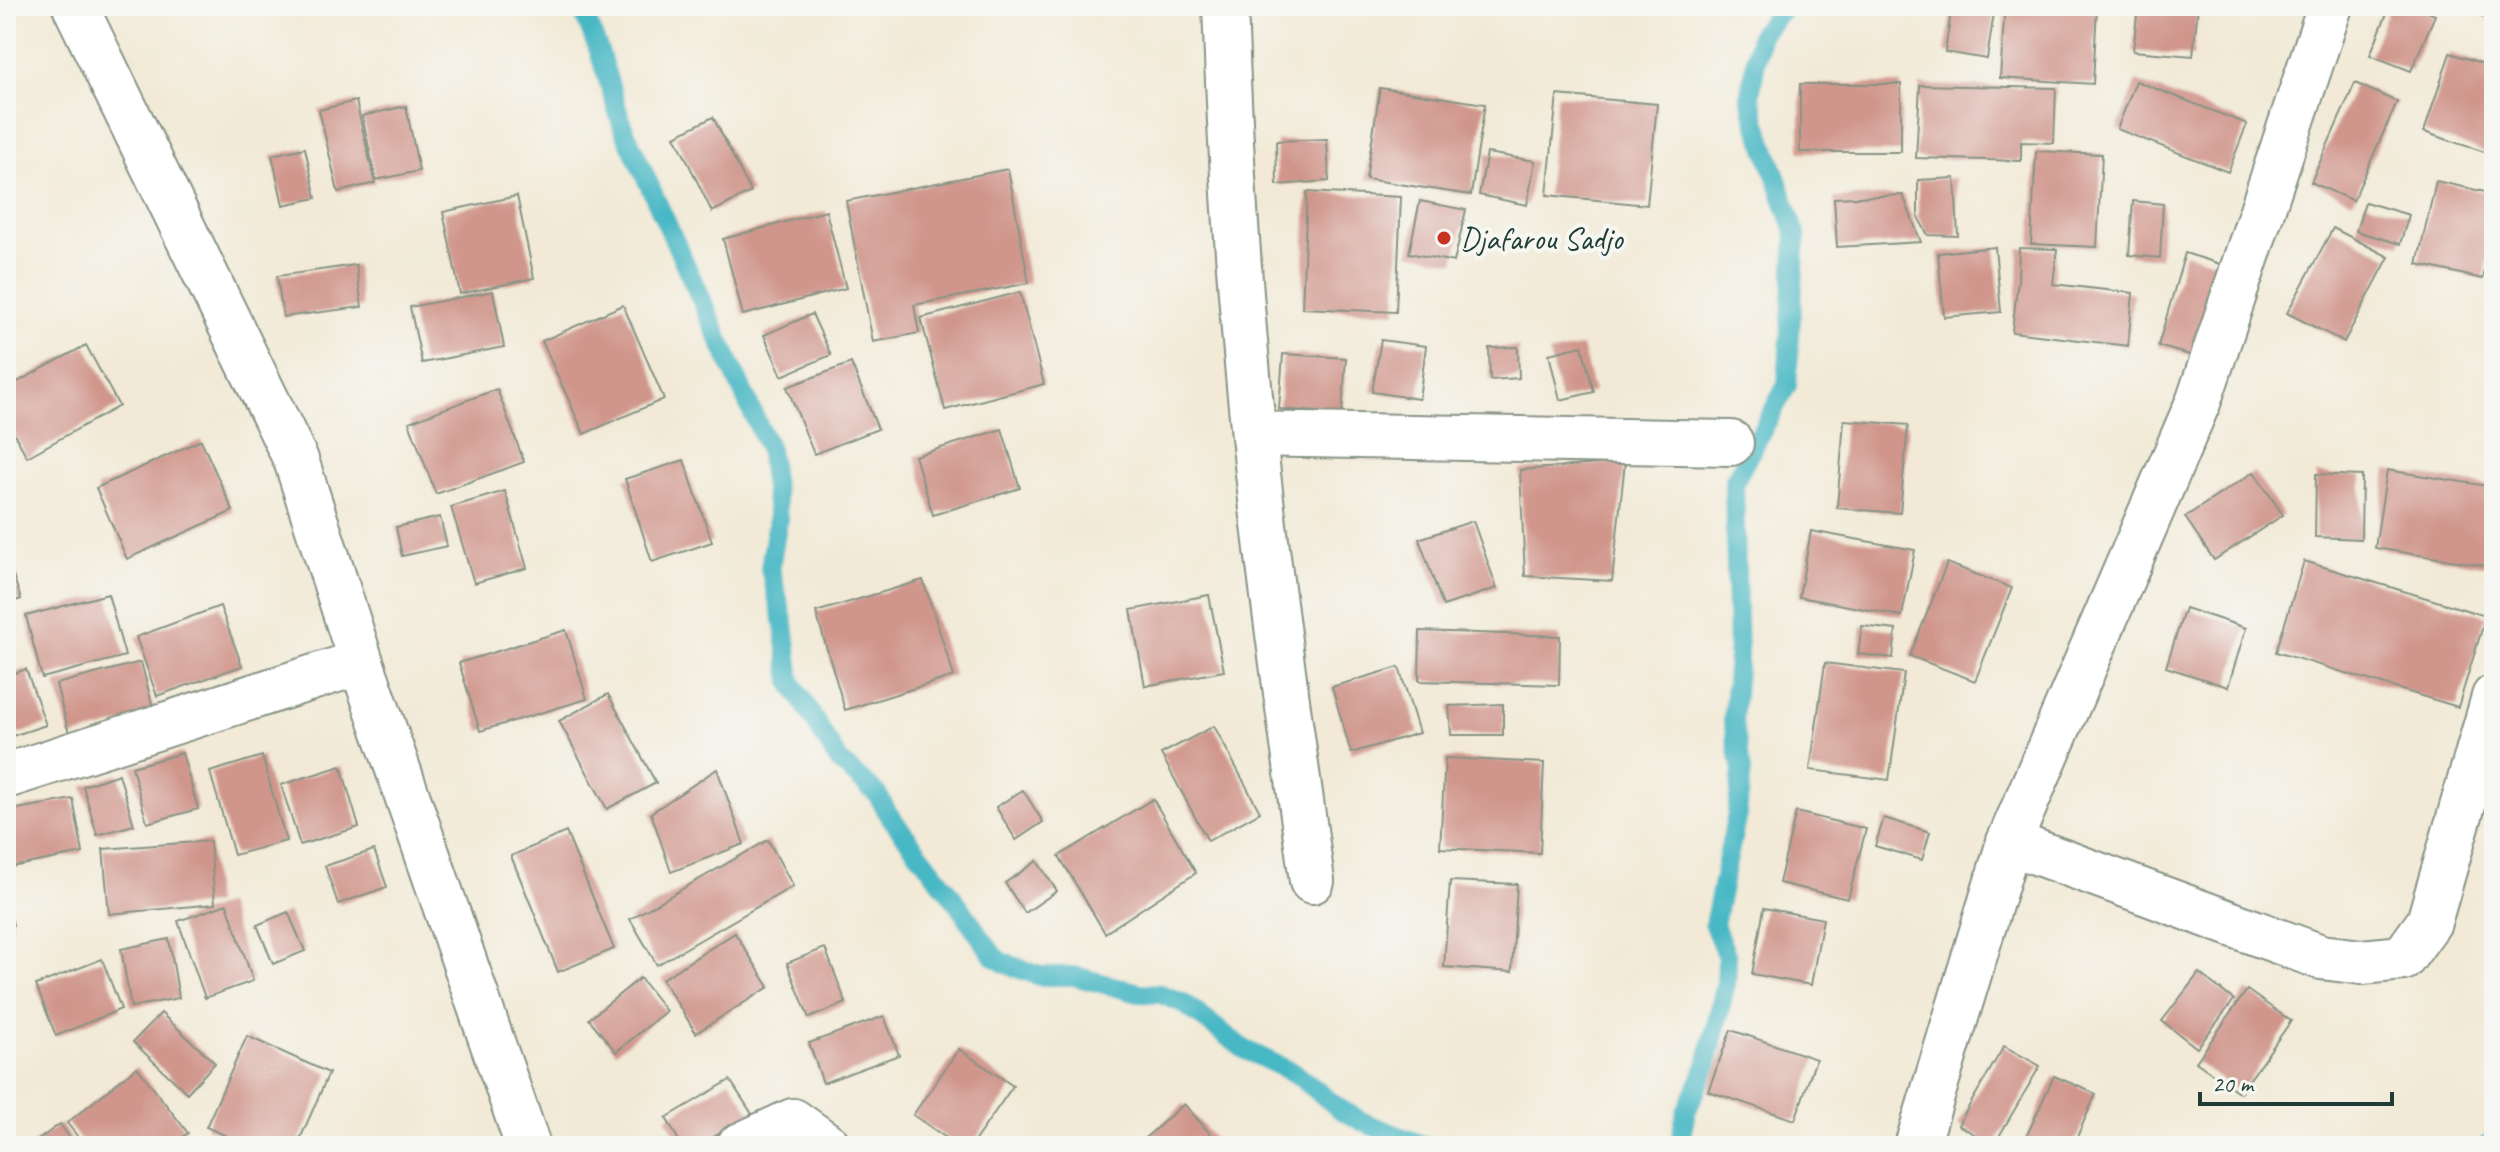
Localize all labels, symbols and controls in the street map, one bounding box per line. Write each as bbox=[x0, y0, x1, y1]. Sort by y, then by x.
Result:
place label: Djafarou Sadjo bbox=[1460, 218, 1624, 259]
marker: Djafarou Sadjo bbox=[1435, 229, 1453, 247]
scale bar bbox=[2200, 1056, 2392, 1106]
text: 20 m bbox=[2212, 1069, 2255, 1099]

